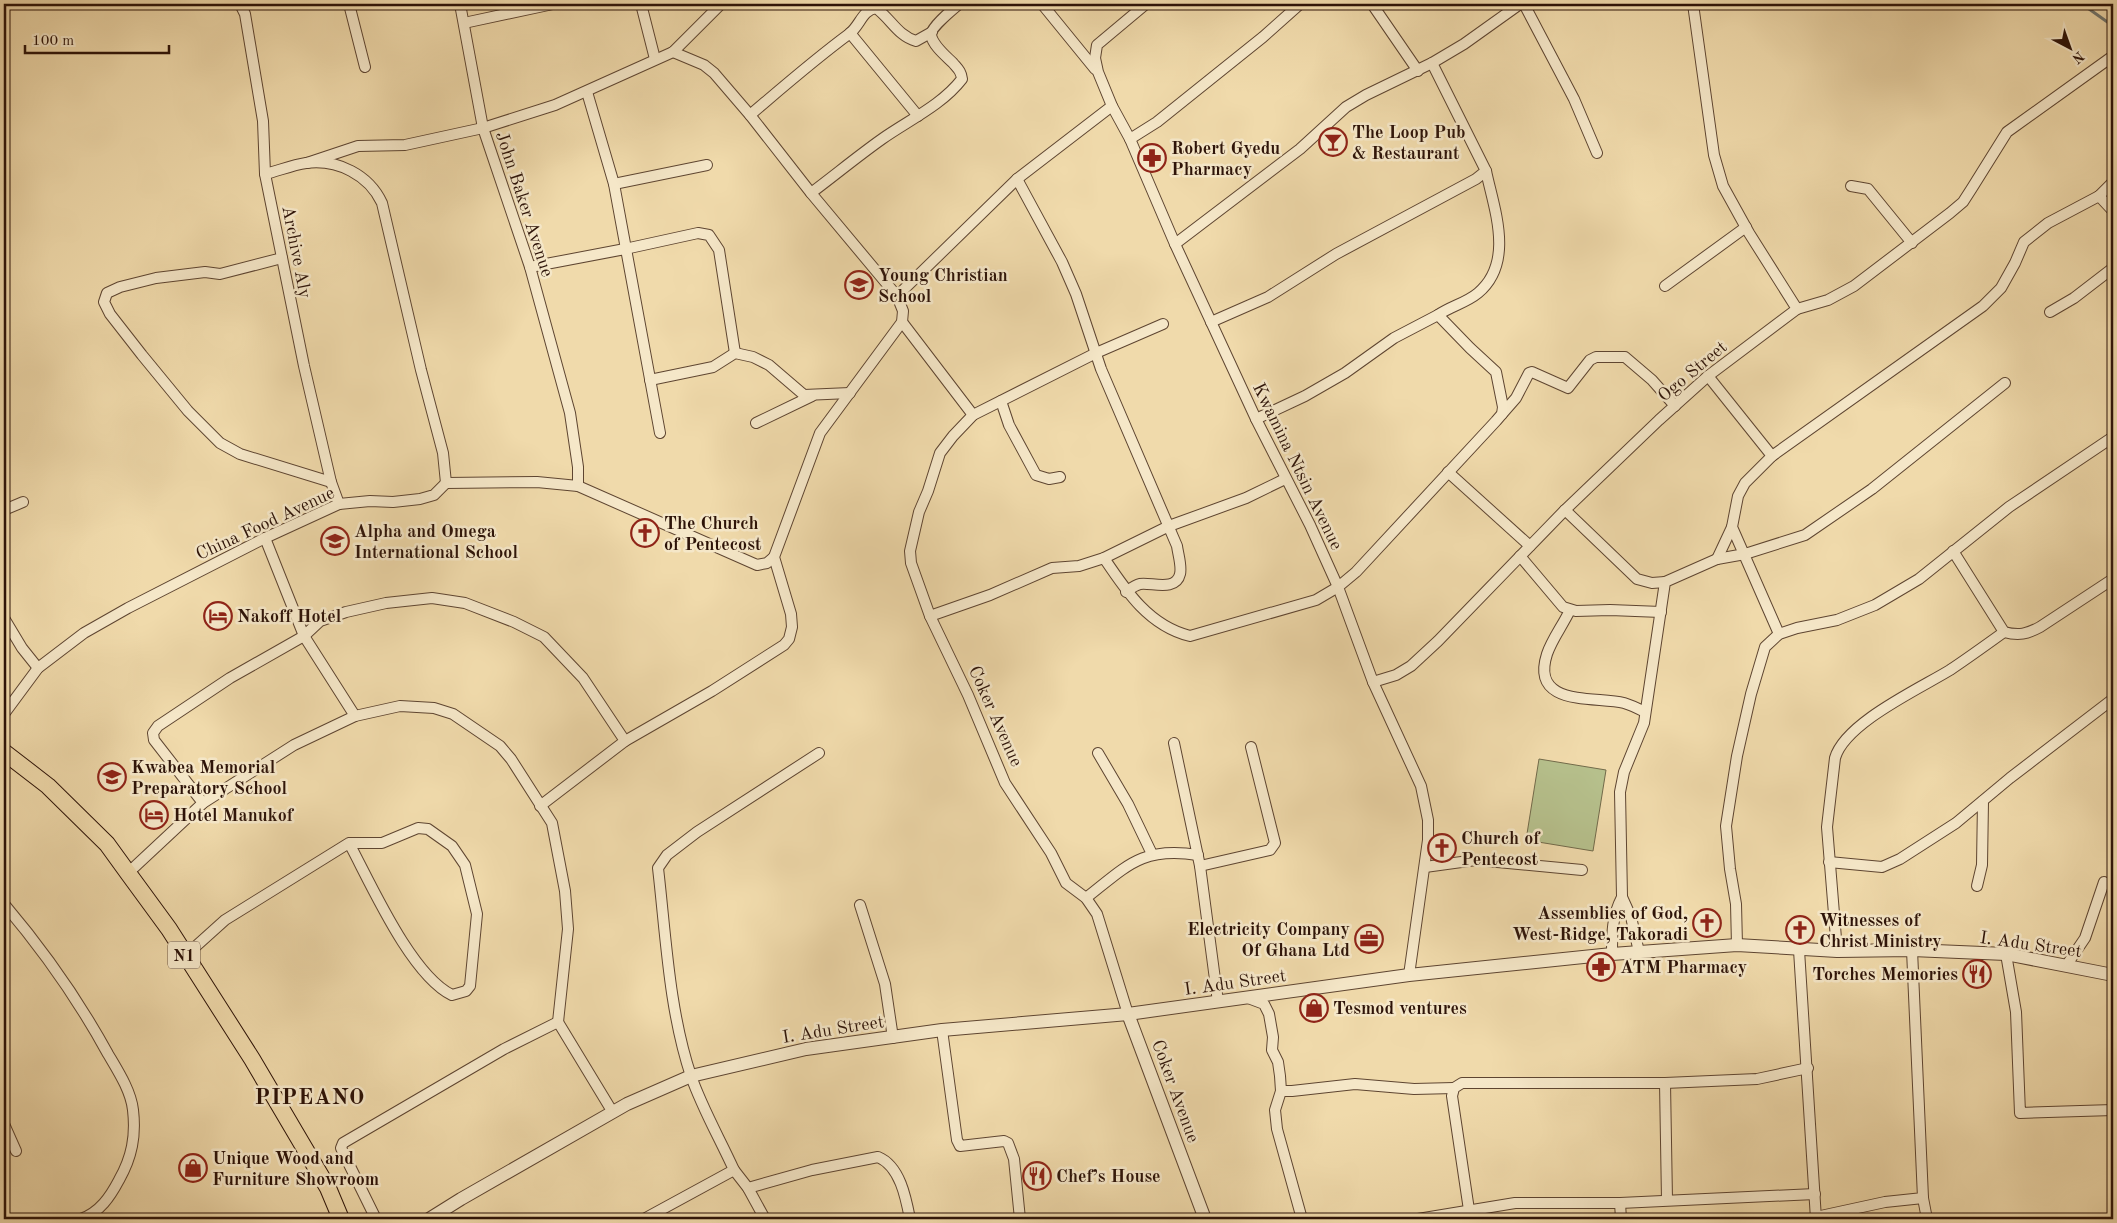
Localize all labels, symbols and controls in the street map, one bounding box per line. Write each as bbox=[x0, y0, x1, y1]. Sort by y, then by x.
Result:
scale bar bbox=[25, 22, 169, 54]
north arrow bbox=[2044, 22, 2094, 72]
text: 100 m bbox=[32, 34, 74, 49]
text: N bbox=[2069, 48, 2087, 66]
place label: The Loop Pub & Restaurant bbox=[1352, 124, 1466, 163]
bar icon: The Loop Pub & Restaurant bbox=[1318, 127, 1348, 157]
street label: John Baker Avenue bbox=[492, 129, 556, 279]
place label: Robert Gyedu Pharmacy bbox=[1171, 140, 1280, 179]
pharmacy icon: Robert Gyedu Pharmacy bbox=[1137, 143, 1167, 173]
street label: Archive Aly bbox=[278, 204, 314, 300]
place label: Young Christian School bbox=[878, 267, 1008, 306]
school or university icon: Young Christian School bbox=[844, 270, 874, 300]
street label: Ogo Street bbox=[1655, 338, 1731, 406]
street label: Kwamina Ntsin Avenue bbox=[1249, 380, 1345, 553]
street label: China Food Avenue bbox=[193, 484, 338, 564]
place label: The Church of Pentecost bbox=[664, 515, 762, 554]
church icon: The Church of Pentecost bbox=[630, 518, 660, 548]
place label: Alpha and Omega International School bbox=[354, 523, 518, 562]
school or university icon: Alpha and Omega International School bbox=[320, 526, 350, 556]
hotel icon: Nakoff Hotel bbox=[203, 601, 233, 631]
place label: Nakoff Hotel bbox=[237, 608, 342, 626]
street label: Coker Avenue bbox=[965, 663, 1025, 769]
place label: Kwabea Memorial Preparatory School bbox=[131, 759, 288, 798]
school or university icon: Kwabea Memorial Preparatory School bbox=[97, 762, 127, 792]
hotel icon: Hotel Manukof bbox=[139, 800, 169, 830]
place label: Hotel Manukof bbox=[173, 807, 295, 825]
place label: Church of Pentecost bbox=[1461, 830, 1541, 869]
church icon: Church of Pentecost bbox=[1427, 833, 1457, 863]
place label: Assemblies of God, West-Ridge, Takoradi bbox=[1512, 905, 1688, 944]
church icon: Assemblies of God, West-Ridge, Takoradi bbox=[1692, 908, 1722, 938]
place label: Witnesses of Christ Ministry bbox=[1819, 912, 1942, 951]
church icon: Witnesses of Christ Ministry bbox=[1785, 915, 1815, 945]
place label: Electricity Company Of Ghana Ltd bbox=[1187, 921, 1350, 960]
office icon: Electricity Company Of Ghana Ltd bbox=[1354, 924, 1384, 954]
street label: I. Adu Street bbox=[1979, 929, 2083, 961]
road number: N1 bbox=[168, 942, 200, 968]
pharmacy icon: ATM Pharmacy bbox=[1586, 952, 1616, 982]
place label: ATM Pharmacy bbox=[1620, 959, 1747, 977]
restaurant icon: Torches Memories bbox=[1962, 959, 1992, 989]
place label: Torches Memories bbox=[1812, 966, 1958, 984]
street label: I. Adu Street bbox=[1183, 967, 1287, 999]
shop icon: Tesmod ventures bbox=[1299, 993, 1329, 1023]
place label: Tesmod ventures bbox=[1333, 1000, 1467, 1018]
street label: I. Adu Street bbox=[781, 1013, 885, 1047]
street label: Coker Avenue bbox=[1148, 1037, 1202, 1145]
district label: PIPEANO bbox=[254, 1087, 366, 1109]
place label: Unique Wood and Furniture Showroom bbox=[212, 1150, 379, 1189]
shop icon: Unique Wood and Furniture Showroom bbox=[178, 1153, 208, 1183]
restaurant icon: Chef’s House bbox=[1022, 1161, 1052, 1191]
place label: Chef’s House bbox=[1056, 1168, 1161, 1186]

